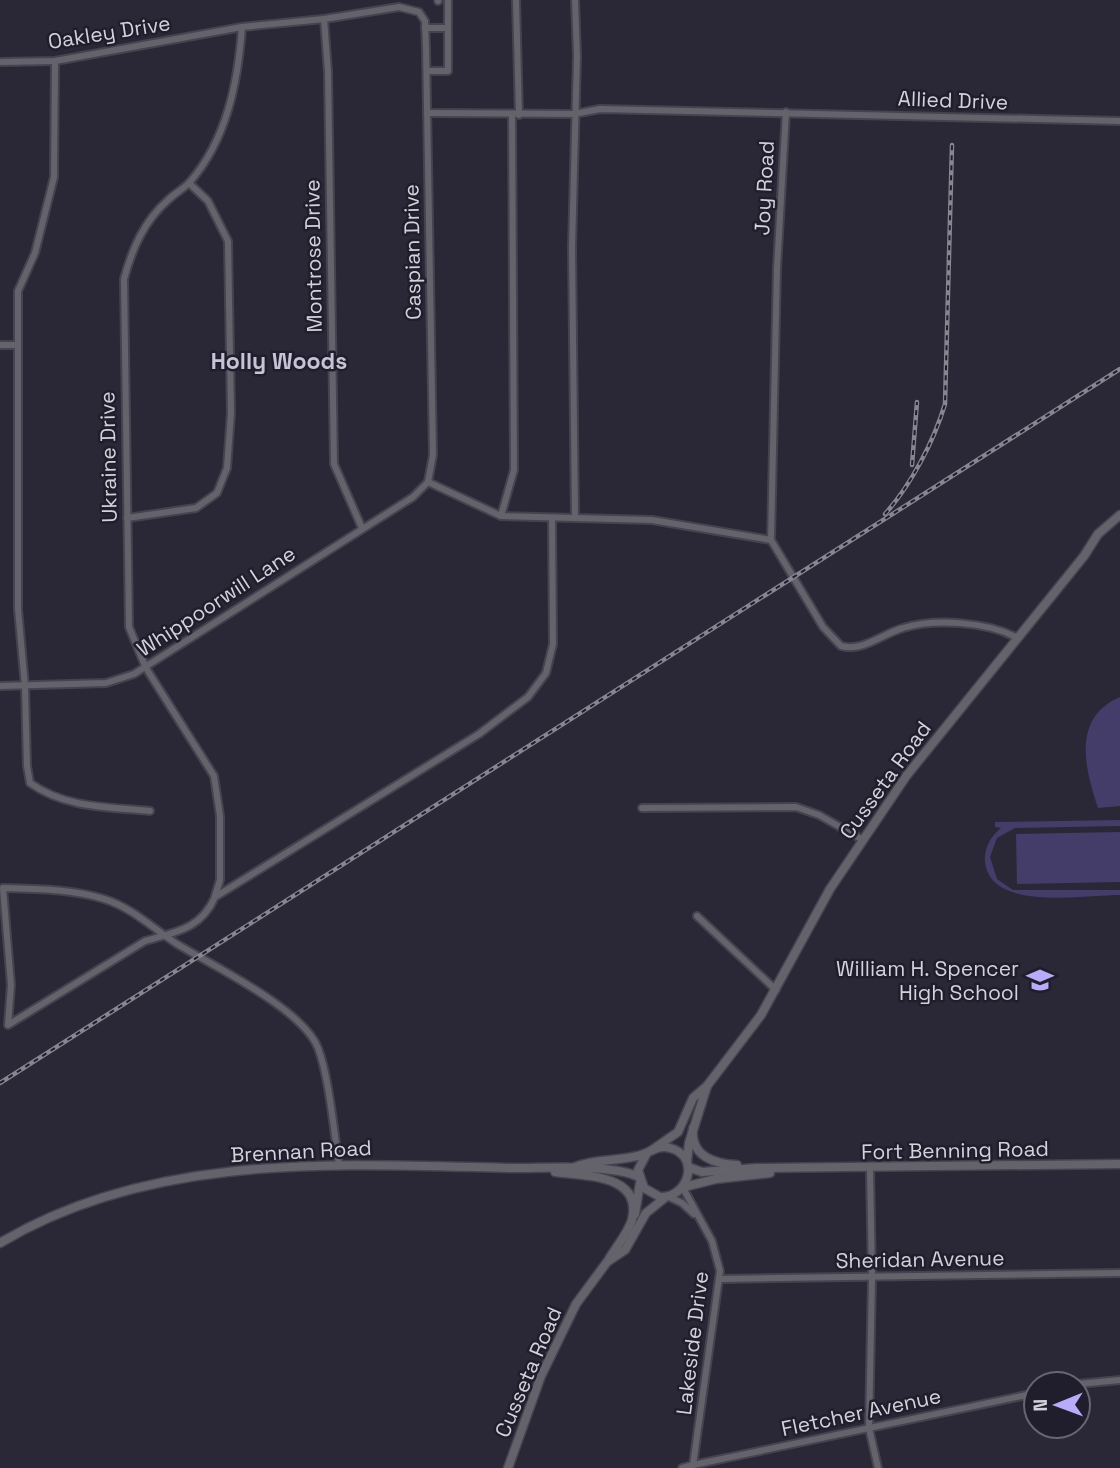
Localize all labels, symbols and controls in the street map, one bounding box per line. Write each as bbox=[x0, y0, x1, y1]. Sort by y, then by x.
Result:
street label: Oakley Drive bbox=[46, 9, 172, 55]
street label: Allied Drive bbox=[897, 85, 1009, 115]
street label: Joy Road bbox=[748, 140, 780, 236]
street label: Montrose Drive bbox=[298, 179, 328, 333]
street label: Caspian Drive bbox=[397, 184, 427, 320]
district label: Holly Woods bbox=[211, 346, 347, 376]
street label: Ukraine Drive bbox=[93, 391, 123, 523]
street label: Whippoorwill Lane bbox=[132, 540, 300, 662]
street label: Cusseta Road bbox=[833, 716, 937, 844]
place label: William H. Spencer High School bbox=[836, 955, 1019, 1006]
school or university icon: William H. Spencer High School bbox=[1025, 965, 1055, 995]
street label: Brennan Road bbox=[230, 1134, 372, 1168]
street label: Fort Benning Road bbox=[861, 1135, 1049, 1165]
street label: Sheridan Avenue bbox=[835, 1244, 1005, 1274]
street label: Lakeside Drive bbox=[670, 1270, 714, 1416]
street label: Cusseta Road bbox=[488, 1303, 568, 1441]
north arrow bbox=[1022, 1370, 1092, 1440]
street label: Fletcher Avenue bbox=[779, 1382, 943, 1442]
text: N bbox=[1028, 1399, 1053, 1412]

